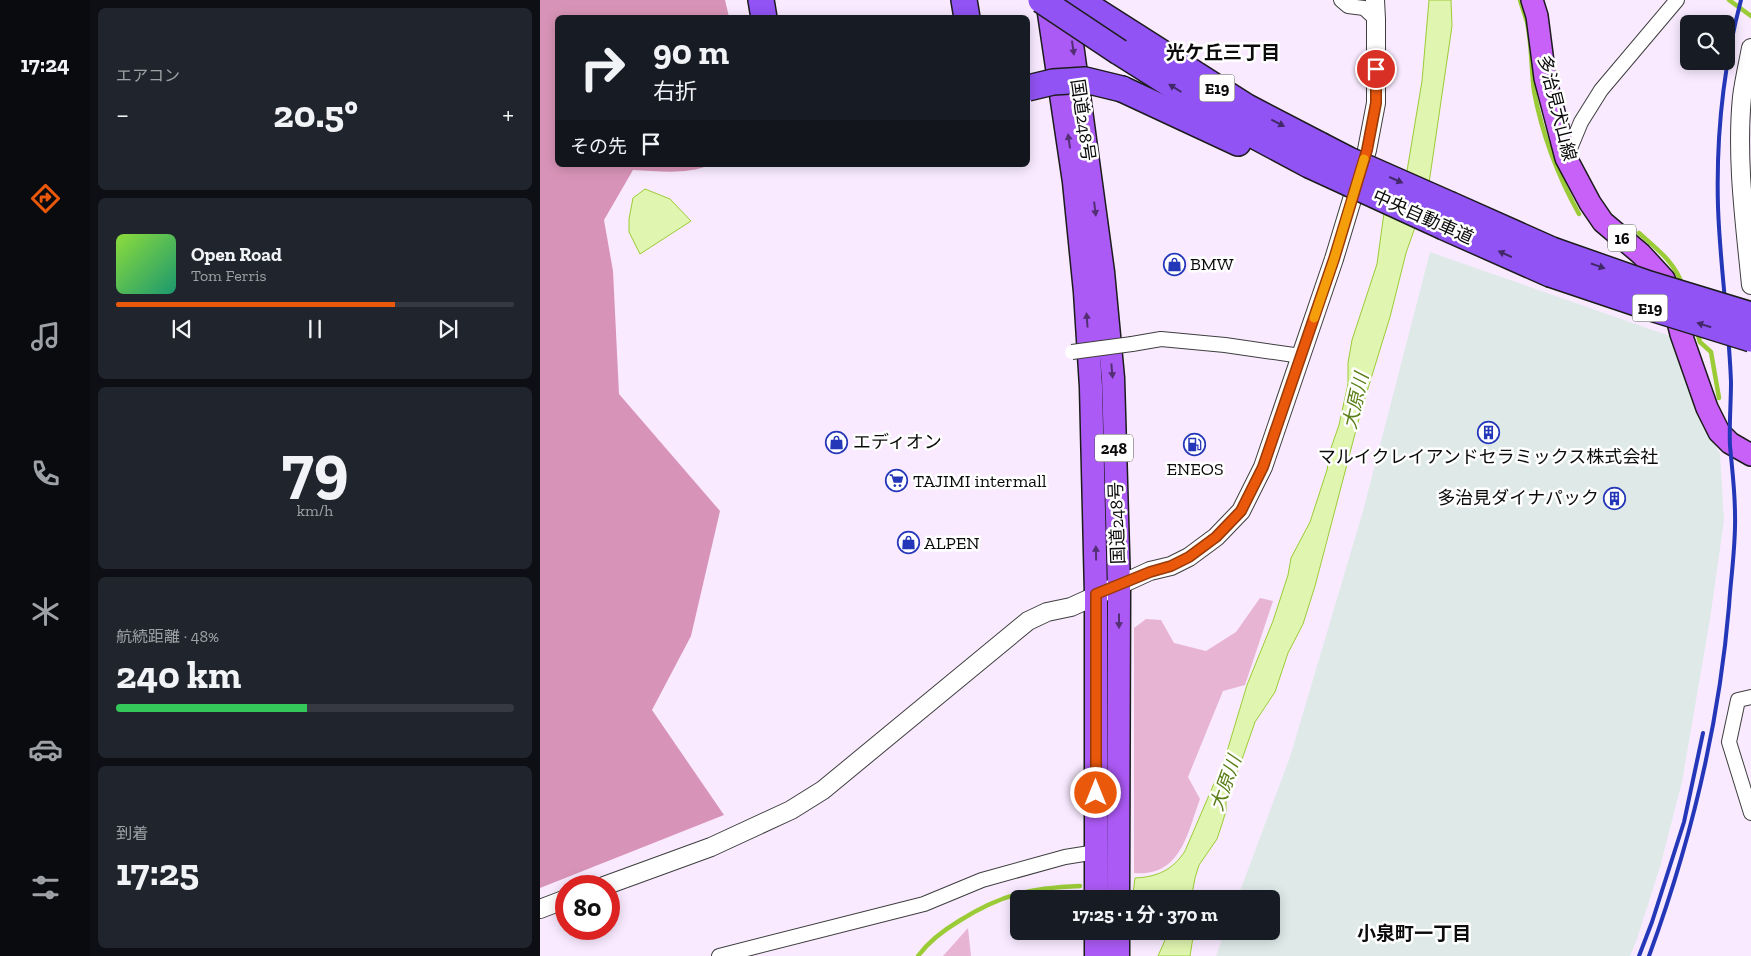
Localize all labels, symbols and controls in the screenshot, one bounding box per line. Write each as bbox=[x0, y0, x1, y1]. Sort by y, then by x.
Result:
map controls bbox=[1680, 15, 1735, 70]
button: search bbox=[1680, 15, 1735, 70]
text: 90 m bbox=[653, 31, 729, 73]
icon: right bbox=[570, 35, 635, 100]
one-way arrow bbox=[1069, 41, 1077, 57]
district label: 光ケ丘三丁目 bbox=[1166, 41, 1280, 64]
pin bbox=[1355, 48, 1397, 90]
text: 17:24 bbox=[20, 51, 70, 78]
street label: 多治見犬山線 bbox=[1533, 53, 1581, 163]
icon: arrive bbox=[1362, 55, 1390, 83]
text: エアコン bbox=[116, 66, 180, 85]
road number: E19 bbox=[1200, 75, 1234, 102]
text: 右折 bbox=[653, 78, 697, 105]
street label: 国道248号 bbox=[1066, 78, 1100, 162]
one-way arrow bbox=[1169, 84, 1182, 93]
text: 20.5° bbox=[273, 91, 358, 137]
text: − bbox=[116, 98, 129, 131]
text: + bbox=[502, 98, 514, 131]
one-way arrow bbox=[1270, 119, 1285, 127]
icon: arrive bbox=[637, 130, 665, 158]
one-way arrow bbox=[1065, 133, 1073, 149]
text: その先 bbox=[570, 135, 627, 158]
one-way arrow bbox=[1389, 177, 1403, 185]
icon: directions bbox=[28, 181, 63, 216]
street label: 中央自動車道 bbox=[1369, 185, 1477, 249]
one-way arrow bbox=[1091, 202, 1099, 218]
road number: 16 bbox=[1608, 224, 1636, 252]
text: Open Road bbox=[191, 243, 282, 266]
one-way arrow bbox=[1498, 250, 1512, 258]
shop icon: BMW bbox=[1162, 252, 1186, 276]
place label: BMW bbox=[1190, 253, 1234, 275]
one-way arrow bbox=[1591, 263, 1606, 270]
text: Tom Ferris bbox=[191, 266, 267, 285]
road number: E19 bbox=[1632, 294, 1668, 322]
one-way arrow bbox=[1082, 312, 1090, 328]
icon: previous bbox=[168, 315, 196, 343]
icon: pause bbox=[301, 315, 329, 343]
icon: next bbox=[434, 315, 462, 343]
icon: music bbox=[28, 319, 63, 354]
one-way arrow bbox=[1697, 321, 1712, 328]
one-way arrow bbox=[1108, 363, 1116, 379]
water label: 大原川 bbox=[1338, 369, 1374, 431]
building icon: マルイクレイアンドセラミックス株式会社 bbox=[1476, 420, 1500, 444]
text: 79 bbox=[282, 429, 348, 507]
shop icon: エディオン bbox=[825, 430, 849, 454]
place label: エディオン bbox=[853, 431, 942, 453]
fuel station icon: ENEOS bbox=[1183, 432, 1207, 456]
road number: 248 bbox=[1095, 434, 1133, 462]
place label: マルイクレイアンドセラミックス株式会社 bbox=[1318, 446, 1658, 468]
icon: phone bbox=[28, 456, 63, 491]
place label: ENEOS bbox=[1166, 458, 1224, 480]
supermarket icon: TAJIMI intermall bbox=[885, 469, 909, 493]
place label: TAJIMI intermall bbox=[913, 470, 1047, 492]
street label: 国道248号 bbox=[1105, 481, 1129, 565]
building icon: 多治見ダイナパック bbox=[1603, 486, 1627, 510]
place label: 多治見ダイナパック bbox=[1437, 487, 1599, 509]
text: km/h bbox=[297, 501, 333, 520]
shop icon: ALPEN bbox=[896, 531, 920, 555]
place label: ALPEN bbox=[924, 532, 980, 554]
one-way arrow bbox=[1091, 544, 1099, 560]
icon: climate bbox=[28, 594, 63, 629]
one-way arrow bbox=[1115, 613, 1123, 629]
text: 航続距離 · 48% bbox=[116, 627, 219, 646]
text: 240 km bbox=[116, 652, 241, 698]
icon: car bbox=[28, 732, 63, 767]
water label: 大原川 bbox=[1205, 751, 1247, 814]
position arrow bbox=[1069, 766, 1121, 818]
text: 到着 bbox=[116, 824, 148, 843]
text: 17:25 bbox=[116, 849, 199, 895]
icon: filters bbox=[28, 870, 63, 905]
speed limit sign: 80 bbox=[555, 875, 620, 940]
text: 17:25 · 1 分 · 370 m bbox=[1072, 903, 1218, 926]
district label: 小泉町一丁目 bbox=[1357, 922, 1471, 945]

